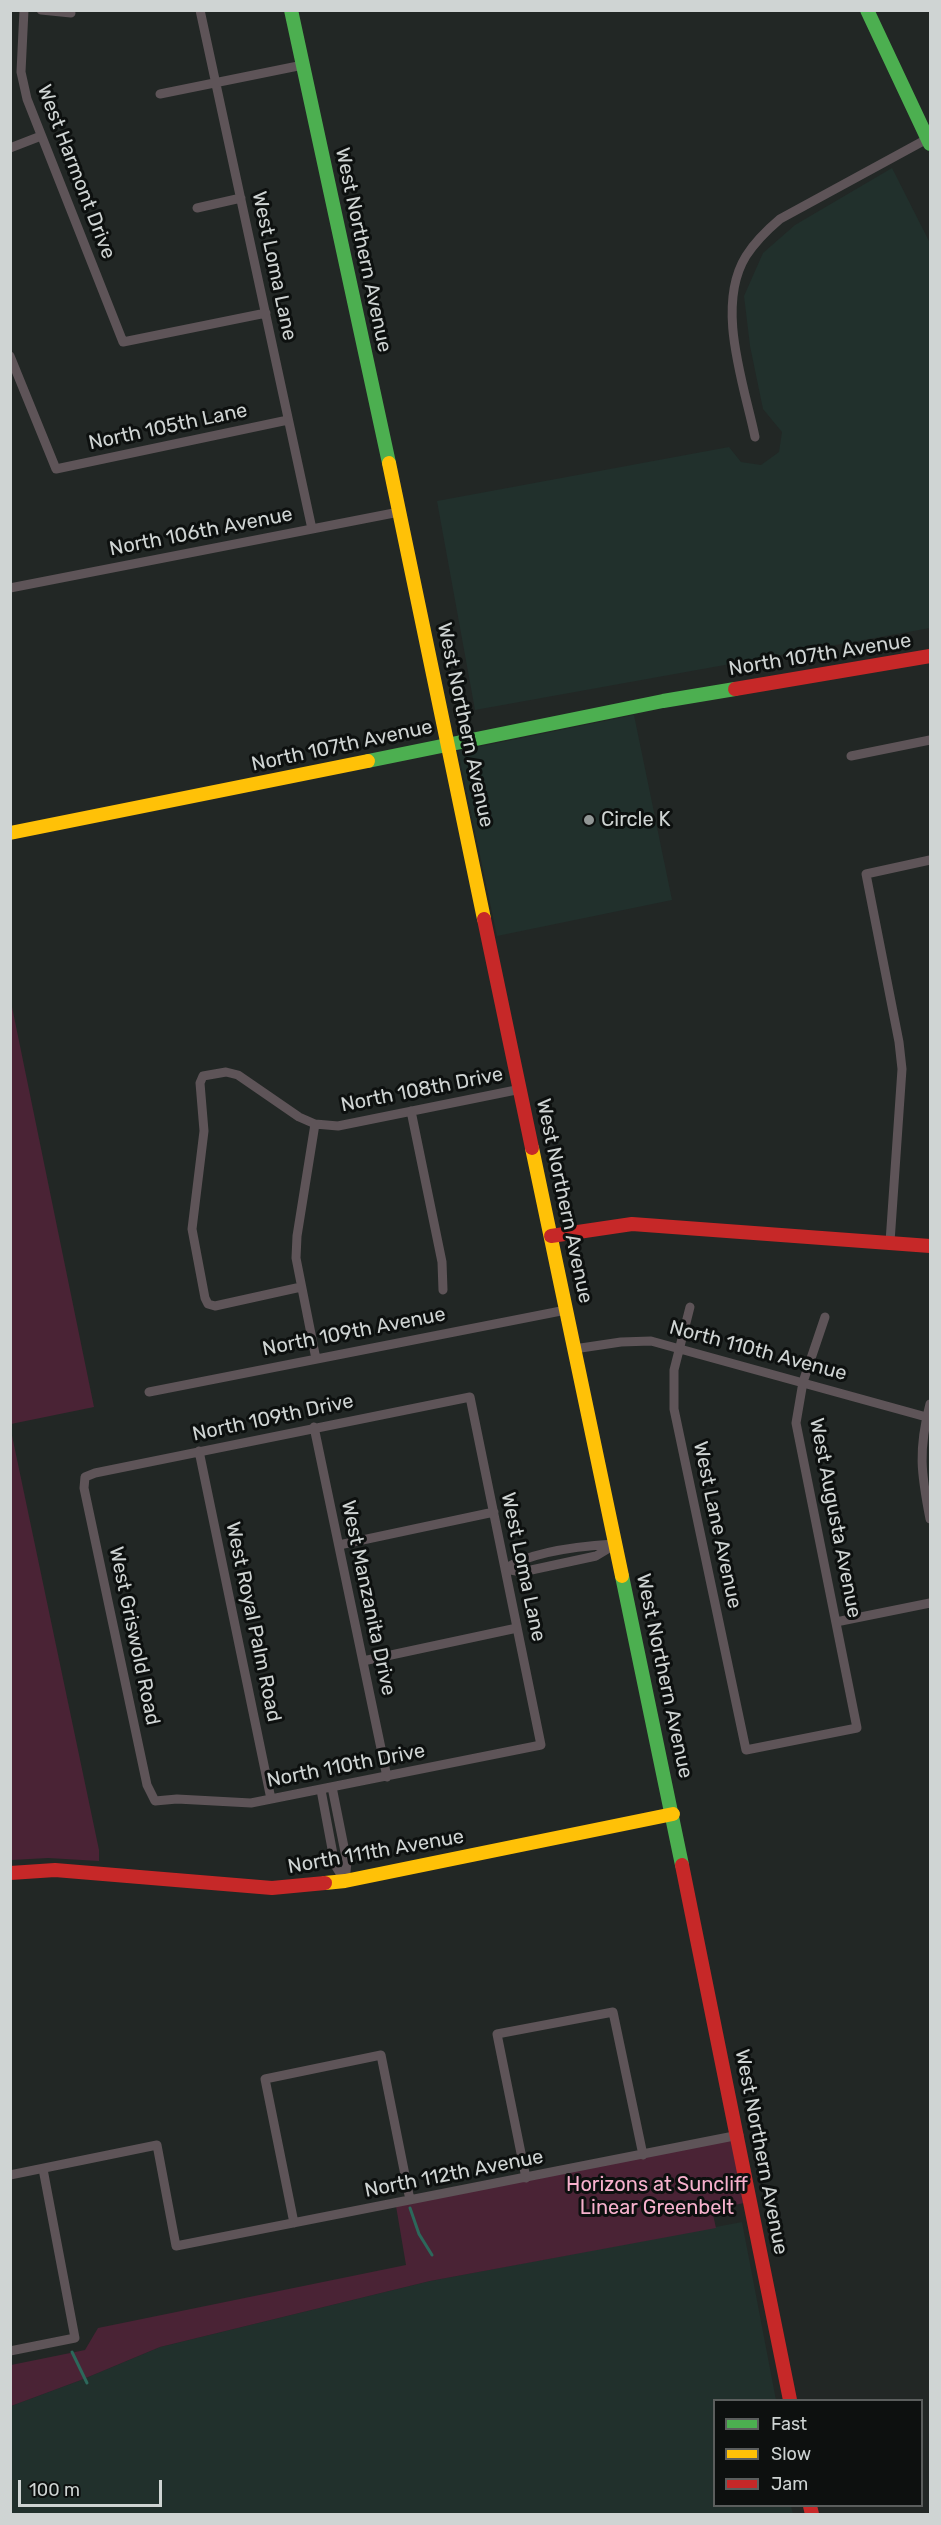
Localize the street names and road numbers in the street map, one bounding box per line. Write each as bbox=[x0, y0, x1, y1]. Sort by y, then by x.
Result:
street label: West Harmont Drive bbox=[32, 81, 120, 263]
street label: West Northern Avenue bbox=[330, 146, 396, 354]
street label: West Loma Lane bbox=[247, 189, 301, 343]
street label: North 105th Lane bbox=[87, 398, 249, 456]
street label: North 106th Avenue bbox=[107, 502, 295, 562]
street label: West Northern Avenue bbox=[432, 621, 498, 829]
street label: North 107th Avenue bbox=[727, 629, 913, 681]
street label: North 107th Avenue bbox=[249, 715, 435, 777]
street label: North 108th Drive bbox=[339, 1062, 505, 1118]
street label: West Northern Avenue bbox=[531, 1097, 597, 1305]
street label: North 109th Avenue bbox=[260, 1302, 448, 1362]
street label: North 110th Avenue bbox=[667, 1316, 849, 1386]
street label: North 109th Drive bbox=[190, 1389, 356, 1447]
street label: West Augusta Avenue bbox=[804, 1416, 866, 1620]
street label: West Lane Avenue bbox=[688, 1439, 746, 1611]
street label: West Loma Lane bbox=[496, 1490, 550, 1644]
street label: West Manzanita Drive bbox=[336, 1498, 400, 1698]
street label: West Royal Palm Road bbox=[220, 1520, 286, 1724]
street label: West Griswold Road bbox=[103, 1544, 165, 1728]
street label: West Northern Avenue bbox=[631, 1572, 697, 1780]
street label: North 110th Drive bbox=[265, 1739, 427, 1793]
street label: North 111th Avenue bbox=[286, 1825, 466, 1879]
street label: West Northern Avenue bbox=[729, 2047, 793, 2257]
street label: North 112th Avenue bbox=[363, 2145, 545, 2203]

